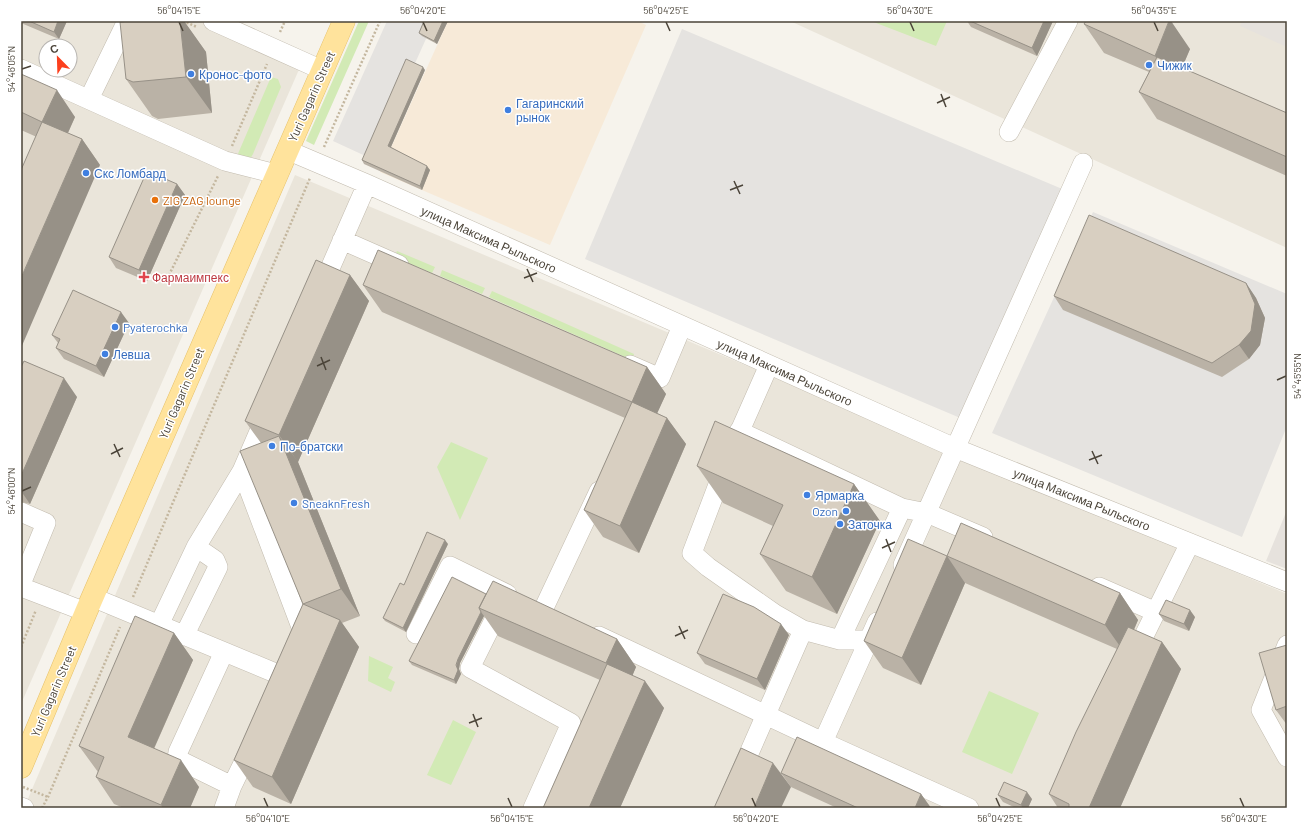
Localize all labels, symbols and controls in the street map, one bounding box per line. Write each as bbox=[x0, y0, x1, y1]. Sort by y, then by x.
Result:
text: 56°04'15"E bbox=[157, 4, 201, 16]
text: 56°04'20"E bbox=[400, 4, 446, 16]
text: 56°04'25"E bbox=[643, 4, 689, 16]
text: 56°04'30"E bbox=[887, 4, 933, 16]
text: 56°04'35"E bbox=[1131, 4, 1177, 16]
north arrow bbox=[38, 38, 78, 78]
text: С bbox=[48, 41, 60, 56]
text: 54°46'05"N bbox=[5, 46, 17, 92]
street label: Yuri Gagarin Street bbox=[285, 49, 337, 143]
place label: Чижик bbox=[1157, 58, 1192, 72]
marker: Чижик bbox=[1144, 60, 1154, 70]
place label: Кронос-фото bbox=[199, 67, 272, 82]
marker: Кронос-фото bbox=[186, 69, 196, 79]
place label: Гагаринский рынок bbox=[516, 96, 584, 125]
marker: Гагаринский рынок bbox=[503, 105, 513, 115]
place label: Скс Ломбард bbox=[94, 166, 166, 181]
marker: Скс Ломбард bbox=[81, 168, 91, 178]
place label: ZIG ZAG lounge bbox=[163, 193, 241, 207]
marker: ZIG ZAG lounge bbox=[150, 195, 160, 205]
street label: улица Максима Рыльского bbox=[419, 203, 559, 276]
place label: Фармаимпекс bbox=[152, 270, 229, 285]
marker: Фармаимпекс bbox=[139, 272, 149, 282]
place label: Pyaterochka bbox=[123, 320, 188, 334]
marker: Pyaterochka bbox=[110, 322, 120, 332]
street label: улица Максима Рыльского bbox=[715, 336, 855, 409]
street label: Yuri Gagarin Street bbox=[155, 345, 207, 441]
place label: Левша bbox=[113, 347, 151, 361]
marker: Левша bbox=[100, 349, 110, 359]
text: 54°45'55"N bbox=[1291, 353, 1303, 399]
place label: По-братски bbox=[280, 439, 343, 454]
marker: По-братски bbox=[267, 441, 277, 451]
street label: улица Максима Рыльского bbox=[1011, 465, 1153, 534]
text: 54°46'00"N bbox=[5, 467, 17, 515]
place label: Ярмарка bbox=[815, 488, 864, 503]
marker: Ярмарка bbox=[802, 490, 812, 500]
place label: SneaknFresh bbox=[302, 496, 370, 510]
marker: SneaknFresh bbox=[289, 498, 299, 508]
place label: Ozon bbox=[812, 504, 838, 518]
marker: Ozon bbox=[841, 506, 851, 516]
place label: Заточка bbox=[848, 517, 892, 531]
marker: Заточка bbox=[835, 519, 845, 529]
street label: Yuri Gagarin Street bbox=[27, 643, 79, 739]
text: 56°04'10"E bbox=[246, 812, 290, 824]
text: 56°04'15"E bbox=[490, 812, 534, 824]
text: 56°04'20"E bbox=[733, 812, 779, 824]
text: 56°04'25"E bbox=[977, 812, 1023, 824]
text: 56°04'30"E bbox=[1221, 812, 1267, 824]

